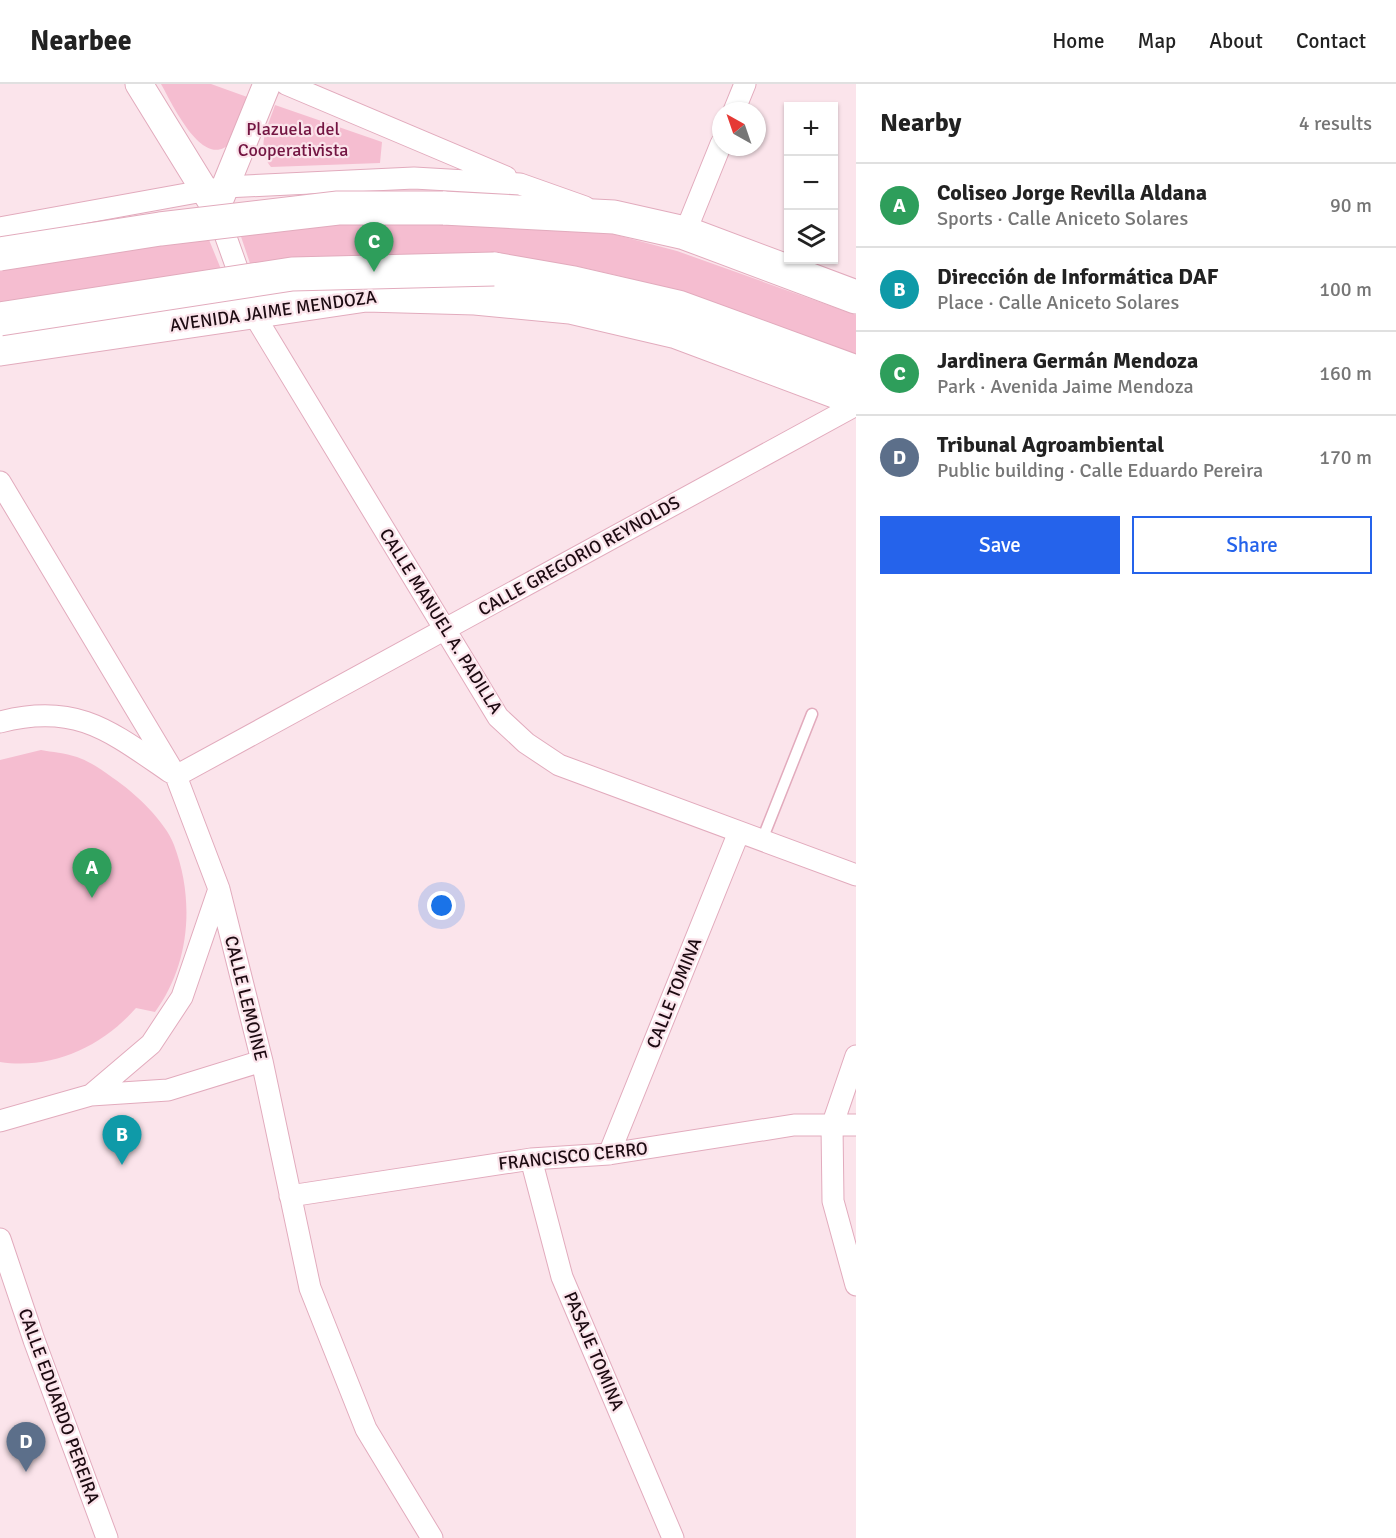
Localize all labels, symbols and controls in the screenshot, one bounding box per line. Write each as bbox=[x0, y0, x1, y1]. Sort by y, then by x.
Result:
text: Nearbee bbox=[30, 24, 132, 58]
text: Home bbox=[1052, 28, 1105, 54]
text: Map bbox=[1138, 28, 1176, 54]
text: About bbox=[1209, 28, 1263, 54]
text: Contact bbox=[1296, 28, 1366, 54]
north arrow bbox=[712, 102, 766, 156]
map controls bbox=[784, 102, 838, 264]
button: + bbox=[784, 102, 838, 156]
text: Nearby bbox=[880, 107, 961, 139]
text: 4 results bbox=[1299, 111, 1372, 136]
park label: Plazuela del Cooperativista bbox=[238, 118, 348, 161]
button: − bbox=[784, 156, 838, 210]
text: Coliseo Jorge Revilla Aldana bbox=[937, 179, 1207, 206]
text: A bbox=[893, 193, 906, 218]
text: 90 m bbox=[1330, 193, 1372, 218]
text: Sports · Calle Aniceto Solares bbox=[937, 206, 1188, 231]
button: layers bbox=[784, 210, 838, 264]
pin: C bbox=[354, 222, 394, 272]
text: Dirección de Informática DAF bbox=[937, 263, 1219, 290]
text: B bbox=[893, 277, 906, 302]
text: 100 m bbox=[1319, 277, 1372, 302]
street label: AVENIDA JAIME MENDOZA bbox=[168, 286, 378, 336]
text: Place · Calle Aniceto Solares bbox=[937, 290, 1179, 315]
text: Jardinera Germán Mendoza bbox=[937, 347, 1198, 374]
text: C bbox=[893, 361, 906, 386]
text: 160 m bbox=[1319, 361, 1372, 386]
text: Park · Avenida Jaime Mendoza bbox=[937, 374, 1194, 399]
text: Tribunal Agroambiental bbox=[937, 431, 1164, 458]
text: D bbox=[893, 445, 906, 470]
text: 170 m bbox=[1319, 445, 1372, 470]
text: Public building · Calle Eduardo Pereira bbox=[937, 458, 1263, 483]
street label: CALLE GREGORIO REYNOLDS bbox=[474, 491, 684, 621]
button: Save bbox=[880, 516, 1120, 574]
button: Share bbox=[1132, 516, 1372, 574]
street label: CALLE MANUEL A. PADILLA bbox=[375, 524, 507, 718]
pin: A bbox=[72, 848, 112, 898]
your location bbox=[427, 891, 456, 920]
street label: CALLE LEMOINE bbox=[220, 933, 272, 1063]
street label: CALLE TOMINA bbox=[642, 934, 706, 1052]
pin: B bbox=[102, 1116, 142, 1165]
street label: FRANCISCO CERRO bbox=[497, 1137, 649, 1175]
street label: PASAJE TOMINA bbox=[559, 1288, 629, 1414]
street label: CALLE EDUARDO PEREIRA bbox=[14, 1306, 104, 1506]
pin: D bbox=[6, 1422, 46, 1472]

